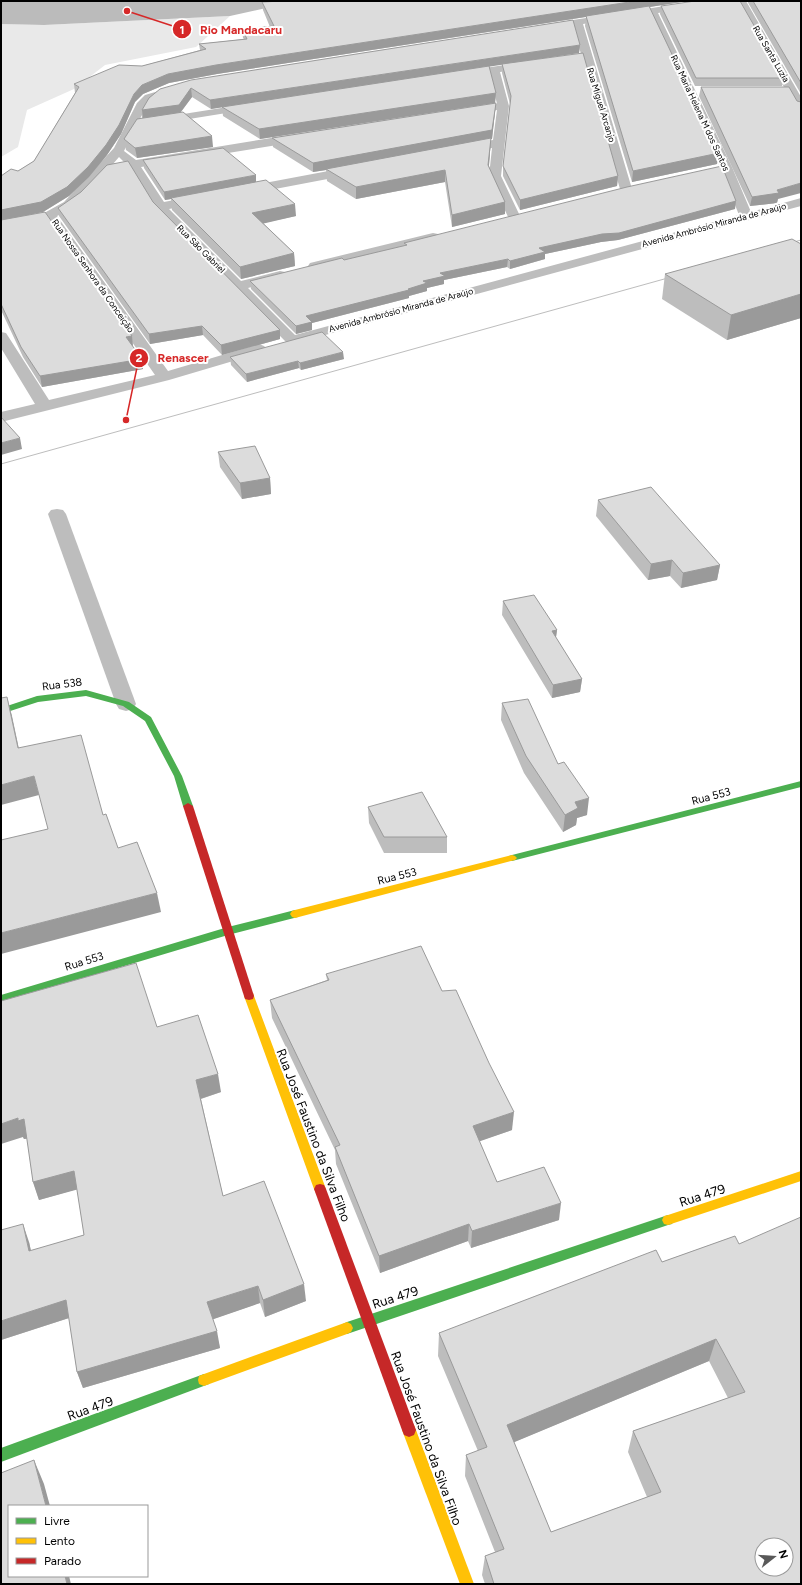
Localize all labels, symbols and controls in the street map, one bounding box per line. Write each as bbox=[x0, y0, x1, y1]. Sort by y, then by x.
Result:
callout: Rio Mandacaru bbox=[172, 17, 290, 41]
text: 1 bbox=[179, 23, 185, 37]
text: Rio Mandacaru bbox=[200, 23, 282, 37]
street label: Rua Santa Luzia bbox=[751, 23, 792, 84]
street label: Rua Maria Helena M dos Santos bbox=[669, 53, 732, 173]
street label: Rua Miguel Arcanjo bbox=[585, 66, 618, 144]
street label: Avenida Ambrósio Miranda de Araújo bbox=[641, 200, 787, 249]
street label: Rua Nossa Senhora da Conceição bbox=[50, 217, 137, 334]
street label: Rua São Gabriel bbox=[175, 222, 228, 275]
street label: Avenida Ambrósio Miranda de Araújo bbox=[328, 285, 474, 334]
callout: Renascer bbox=[129, 346, 216, 370]
text: 2 bbox=[136, 351, 143, 365]
text: Renascer bbox=[158, 351, 209, 365]
street label: Rua 538 bbox=[41, 676, 83, 693]
street label: Rua 553 bbox=[690, 785, 732, 808]
street label: Rua 553 bbox=[376, 865, 418, 888]
street label: Rua 553 bbox=[63, 949, 105, 974]
street label: Rua José Faustino da Silva Filho bbox=[274, 1046, 354, 1224]
street label: Rua 479 bbox=[677, 1181, 727, 1210]
street label: Rua 479 bbox=[370, 1283, 420, 1312]
street label: Rua José Faustino da Silva Filho bbox=[388, 1349, 465, 1527]
street label: Rua 479 bbox=[65, 1393, 115, 1424]
legend bbox=[8, 1505, 148, 1577]
text: Livre bbox=[44, 1514, 70, 1528]
text: Lento bbox=[44, 1534, 75, 1548]
north arrow bbox=[754, 1537, 794, 1577]
text: N bbox=[776, 1548, 791, 1560]
text: Parado bbox=[44, 1554, 81, 1568]

